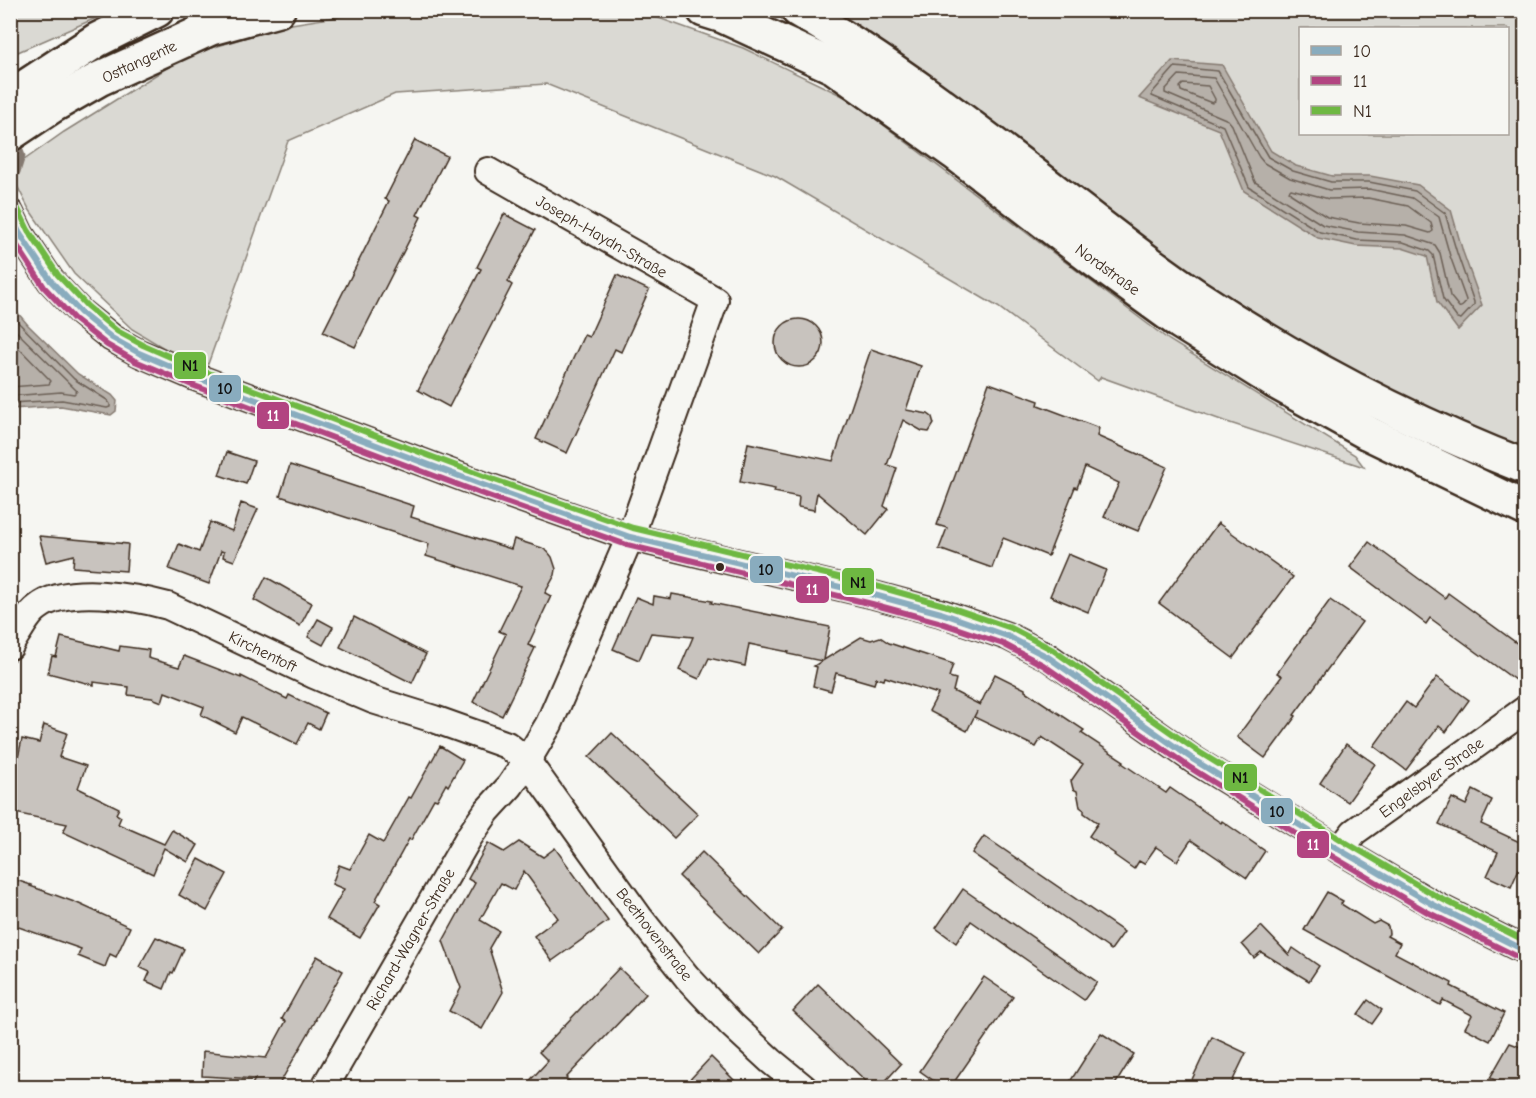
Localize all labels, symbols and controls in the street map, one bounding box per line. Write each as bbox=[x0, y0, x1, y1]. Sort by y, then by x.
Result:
legend bbox=[1299, 27, 1509, 135]
street label: Osttangente bbox=[99, 37, 180, 87]
text: 10 bbox=[1353, 41, 1371, 62]
text: 11 bbox=[1353, 71, 1367, 92]
text: N1 bbox=[1353, 101, 1372, 122]
street label: Joseph-Haydn-Straße bbox=[533, 192, 670, 282]
street label: Nordstraße bbox=[1072, 240, 1143, 299]
line badge: N1 bbox=[173, 351, 207, 380]
text: N1 bbox=[182, 357, 198, 375]
line badge: 10 bbox=[208, 374, 242, 403]
text: 10 bbox=[217, 380, 233, 398]
line badge: 11 bbox=[256, 401, 290, 430]
text: 11 bbox=[267, 407, 279, 425]
line badge: 10 bbox=[749, 555, 784, 584]
unlabelled marker bbox=[714, 561, 726, 573]
text: 10 bbox=[758, 561, 774, 579]
line badge: N1 bbox=[841, 567, 875, 596]
text: N1 bbox=[850, 574, 866, 592]
line badge: 11 bbox=[795, 575, 830, 604]
text: 11 bbox=[806, 581, 818, 599]
street label: Kirchentoft bbox=[226, 628, 300, 676]
street label: Engelsbyer Straße bbox=[1376, 734, 1487, 822]
line badge: N1 bbox=[1223, 763, 1258, 792]
text: N1 bbox=[1232, 769, 1248, 787]
line badge: 10 bbox=[1260, 797, 1294, 825]
text: 10 bbox=[1269, 803, 1285, 821]
line badge: 11 bbox=[1296, 830, 1330, 859]
text: 11 bbox=[1307, 836, 1319, 854]
street label: Richard-Wagner-Straße bbox=[363, 865, 459, 1014]
street label: Beethovenstraße bbox=[612, 885, 696, 985]

